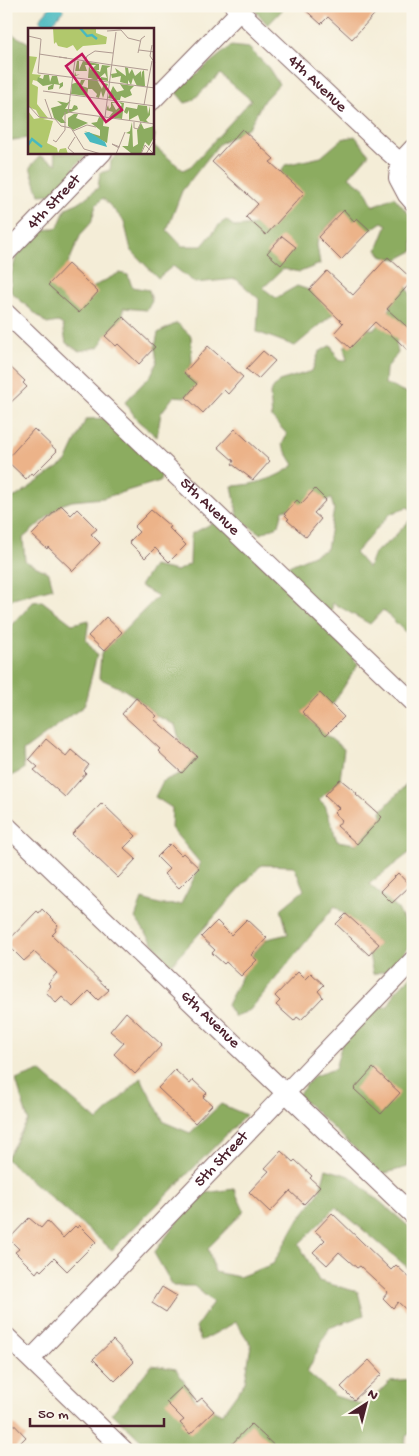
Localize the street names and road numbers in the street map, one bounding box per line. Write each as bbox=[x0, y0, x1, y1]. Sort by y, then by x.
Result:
street label: 4th Avenue bbox=[283, 52, 351, 117]
street label: 4th Street bbox=[24, 170, 86, 234]
street label: 5th Avenue bbox=[175, 474, 244, 541]
street label: 6th Avenue bbox=[176, 987, 244, 1053]
street label: 5th Street bbox=[191, 1127, 254, 1192]

